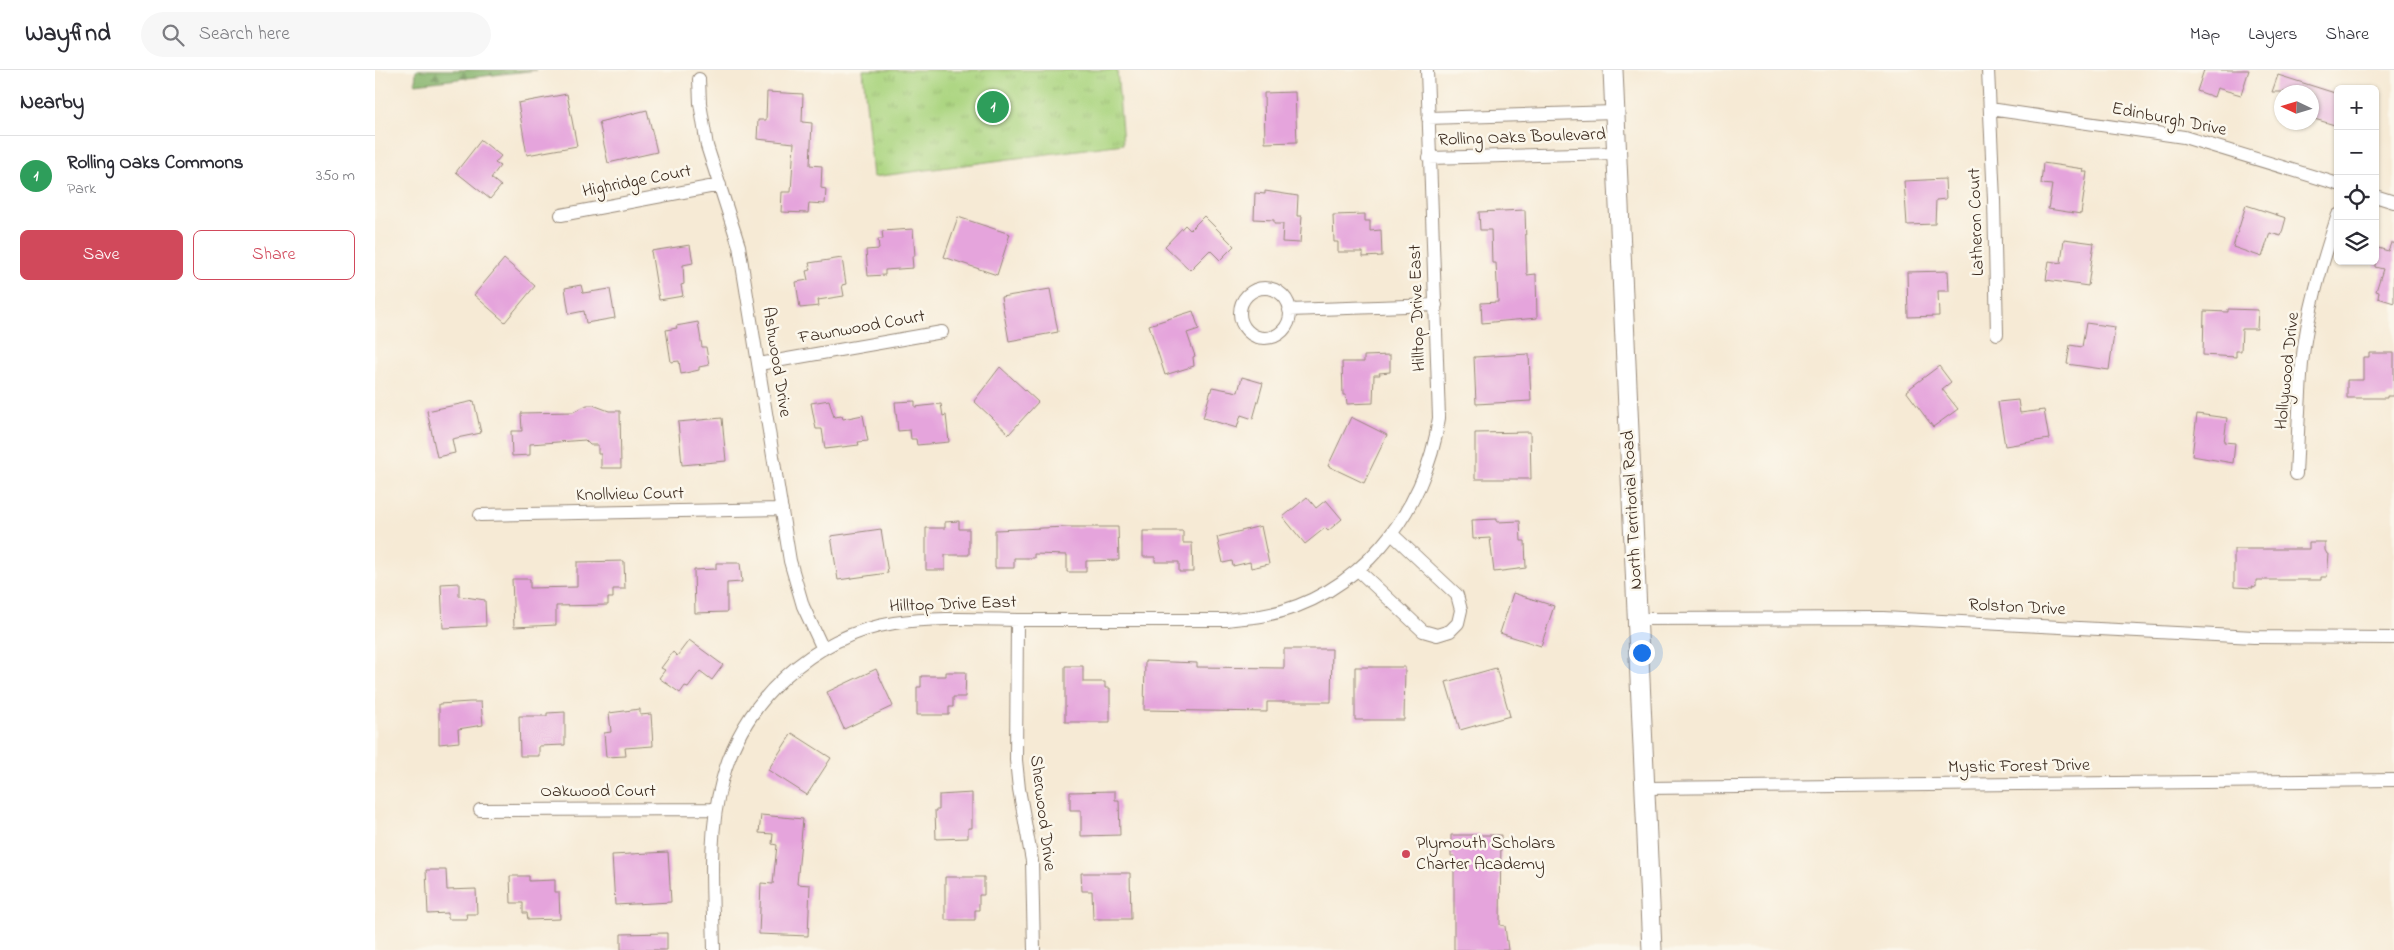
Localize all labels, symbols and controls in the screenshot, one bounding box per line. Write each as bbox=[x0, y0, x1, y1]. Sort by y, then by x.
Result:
search box bbox=[141, 12, 491, 57]
text: Wayfind bbox=[25, 17, 111, 52]
icon: search bbox=[159, 21, 187, 49]
text: Search here bbox=[199, 21, 290, 48]
text: Map bbox=[2190, 22, 2220, 48]
text: Layers bbox=[2248, 22, 2298, 48]
text: Share bbox=[2326, 22, 2369, 48]
north arrow bbox=[2274, 85, 2319, 130]
map controls bbox=[2334, 85, 2379, 265]
button: + bbox=[2334, 85, 2379, 130]
text: Nearby bbox=[20, 88, 84, 118]
pin: 1 bbox=[977, 88, 1009, 126]
street label: Edinburgh Drive bbox=[2109, 96, 2230, 145]
street label: Rolling Oaks Boulevard bbox=[1438, 122, 1606, 155]
button: − bbox=[2334, 130, 2379, 175]
text: Rolling Oaks Commons bbox=[67, 150, 244, 177]
street label: Highridge Court bbox=[580, 159, 694, 206]
text: 1 bbox=[33, 164, 39, 188]
text: 350 m bbox=[316, 164, 355, 188]
street label: Latheron Court bbox=[1962, 167, 1992, 277]
button: locate bbox=[2334, 175, 2379, 220]
text: Park bbox=[67, 177, 96, 201]
button: layers bbox=[2334, 220, 2379, 265]
button: Save bbox=[20, 230, 183, 280]
button: Share bbox=[193, 230, 355, 280]
street label: Hilltop Drive East bbox=[1403, 244, 1433, 372]
street label: Fawnwood Court bbox=[796, 304, 927, 352]
street label: Ashwood Drive bbox=[754, 305, 798, 420]
street label: Hollywood Drive bbox=[2269, 310, 2307, 431]
street label: North Territorial Road bbox=[1616, 430, 1650, 590]
street label: Knollview Court bbox=[576, 481, 684, 509]
street label: Hilltop Drive East bbox=[889, 590, 1017, 620]
street label: Rolston Drive bbox=[1968, 592, 2067, 624]
your location bbox=[1629, 640, 1655, 666]
street label: Mystic Forest Drive bbox=[1948, 753, 2091, 781]
street label: Sherwood Drive bbox=[1022, 754, 1062, 873]
street label: Oakwood Court bbox=[540, 779, 656, 805]
place label: Plymouth Scholars Charter Academy bbox=[1416, 831, 1555, 878]
marker: Plymouth Scholars Charter Academy bbox=[1400, 848, 1412, 860]

